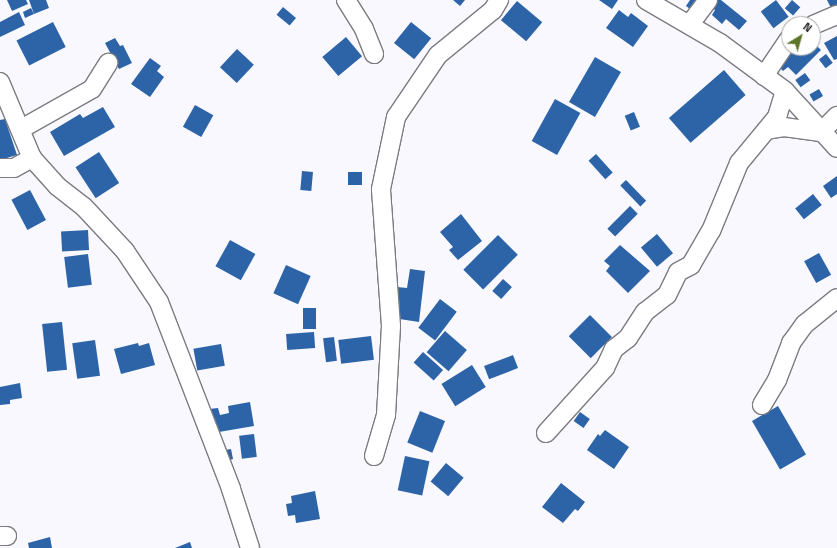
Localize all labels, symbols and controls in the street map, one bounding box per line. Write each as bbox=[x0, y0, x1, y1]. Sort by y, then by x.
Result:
north arrow bbox=[781, 16, 821, 56]
text: N bbox=[800, 19, 815, 36]

